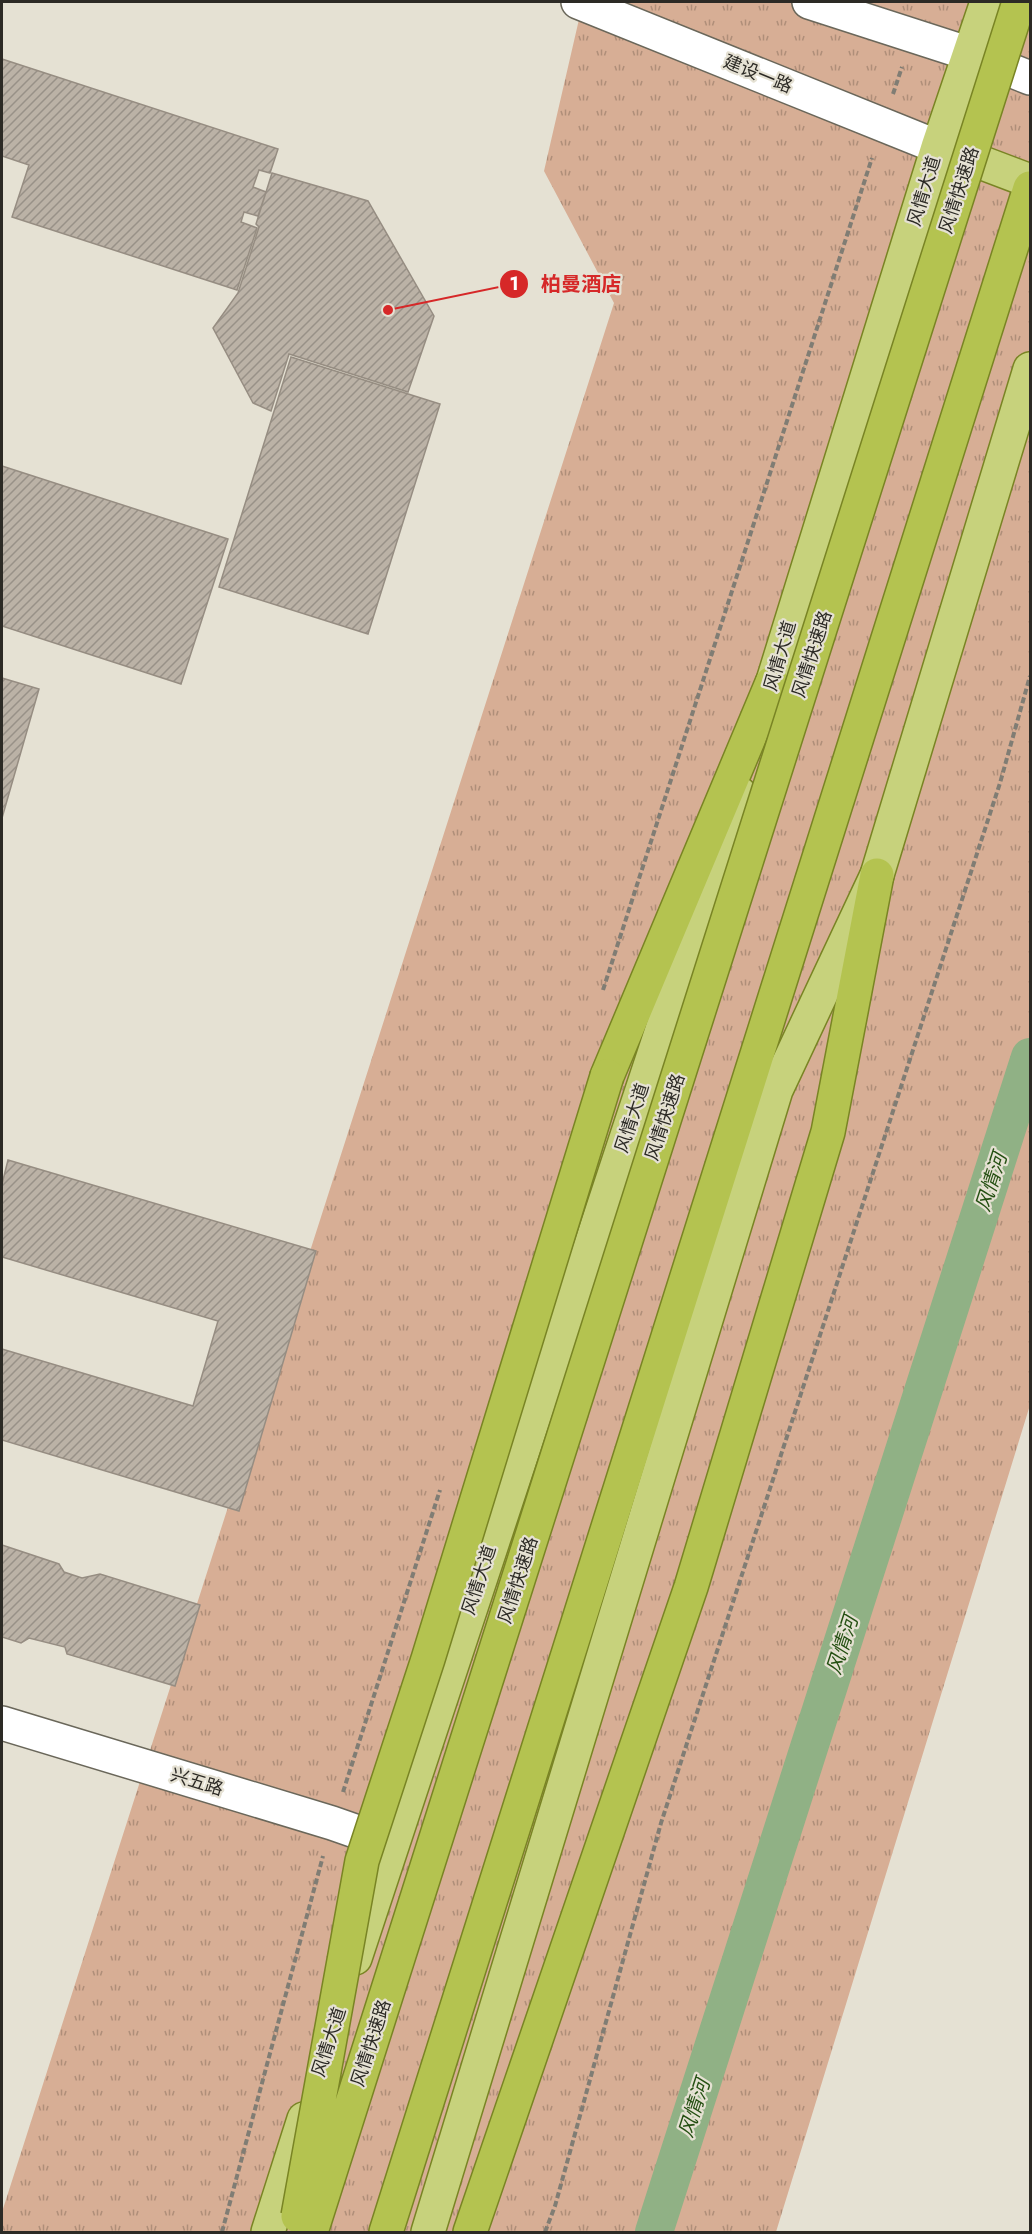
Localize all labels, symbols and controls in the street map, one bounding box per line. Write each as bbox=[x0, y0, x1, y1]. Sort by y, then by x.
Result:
street label: 建设一路 bbox=[720, 48, 796, 100]
street label: 风情快速路 bbox=[933, 143, 985, 237]
street label: 风情大道 bbox=[901, 153, 947, 229]
callout: 柏曼酒店 bbox=[499, 265, 633, 303]
text: 柏曼酒店 bbox=[541, 270, 621, 299]
text: 1 bbox=[509, 271, 519, 297]
street label: 风情快速路 bbox=[786, 607, 838, 701]
street label: 风情大道 bbox=[758, 618, 802, 694]
street label: 风情快速路 bbox=[639, 1070, 691, 1164]
street label: 风情大道 bbox=[609, 1080, 655, 1156]
water label: 风情河 bbox=[968, 1145, 1016, 1215]
street label: 风情快速路 bbox=[492, 1533, 544, 1627]
street label: 风情大道 bbox=[456, 1542, 502, 1618]
water label: 风情河 bbox=[819, 1608, 867, 1678]
street label: 兴五路 bbox=[167, 1762, 227, 1802]
street label: 风情快速路 bbox=[345, 1996, 397, 2090]
street label: 风情大道 bbox=[306, 2004, 352, 2080]
water label: 风情河 bbox=[671, 2071, 719, 2141]

